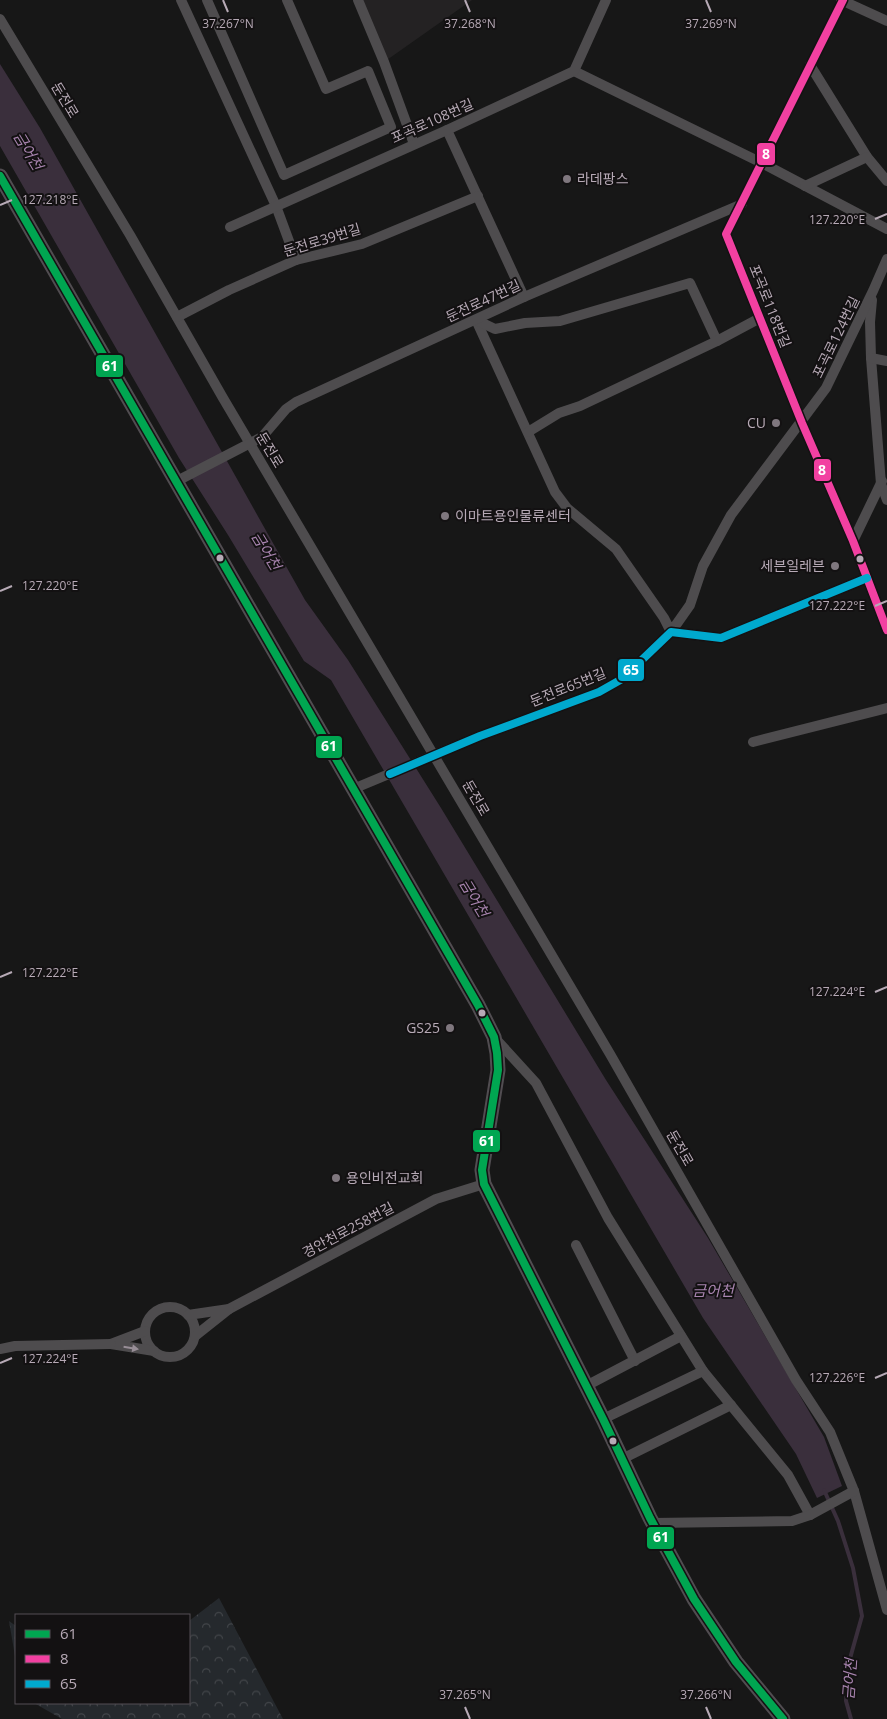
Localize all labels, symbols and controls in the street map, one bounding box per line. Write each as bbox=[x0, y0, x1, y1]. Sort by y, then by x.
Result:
text: 37.267°N bbox=[202, 15, 254, 32]
text: 37.268°N bbox=[444, 15, 496, 32]
text: 37.269°N bbox=[685, 15, 737, 32]
street label: 둔전로 bbox=[47, 78, 84, 121]
street label: 포곡로108번길 bbox=[388, 94, 476, 147]
water label: 금어천 bbox=[10, 128, 49, 175]
line badge: 8 bbox=[756, 142, 776, 166]
text: 8 bbox=[762, 144, 770, 163]
place label: 라데팡스 bbox=[577, 169, 629, 188]
marker: 라데팡스 bbox=[561, 173, 573, 185]
text: 127.218°E bbox=[22, 191, 78, 208]
text: 127.220°E bbox=[809, 211, 865, 228]
street label: 둔전로39번길 bbox=[281, 219, 363, 260]
street label: 포곡로118번길 bbox=[745, 261, 796, 350]
street label: 둔전로47번길 bbox=[442, 275, 523, 326]
street label: 포곡로124번길 bbox=[808, 293, 863, 381]
line badge: 61 bbox=[95, 354, 124, 378]
text: 61 bbox=[102, 356, 118, 375]
place label: CU bbox=[747, 413, 766, 432]
marker: CU bbox=[770, 417, 782, 429]
street label: 둔전로 bbox=[252, 428, 289, 471]
line badge: 8 bbox=[813, 458, 832, 482]
text: 8 bbox=[818, 460, 826, 479]
place label: 이마트용인물류센터 bbox=[455, 506, 571, 525]
marker: 이마트용인물류센터 bbox=[439, 510, 451, 522]
water label: 금어천 bbox=[248, 528, 287, 575]
unlabelled marker bbox=[215, 553, 225, 563]
unlabelled marker bbox=[855, 554, 865, 564]
place label: 세븐일레븐 bbox=[761, 556, 825, 575]
marker: 세븐일레븐 bbox=[829, 560, 841, 572]
text: 127.220°E bbox=[22, 577, 78, 594]
text: 127.222°E bbox=[809, 597, 865, 614]
line badge: 65 bbox=[617, 658, 645, 682]
text: 65 bbox=[623, 660, 639, 679]
street label: 둔전로65번길 bbox=[527, 663, 609, 710]
line badge: 61 bbox=[315, 735, 343, 759]
text: 61 bbox=[321, 736, 337, 755]
street label: 둔전로 bbox=[459, 776, 494, 819]
water label: 금어천 bbox=[456, 875, 495, 922]
text: 127.222°E bbox=[22, 964, 78, 981]
text: 127.224°E bbox=[809, 983, 865, 1000]
unlabelled marker bbox=[477, 1008, 487, 1018]
place label: GS25 bbox=[406, 1018, 440, 1037]
marker: GS25 bbox=[444, 1022, 456, 1034]
street label: 둔전로 bbox=[663, 1126, 698, 1169]
line badge: 61 bbox=[472, 1129, 501, 1153]
text: 61 bbox=[479, 1131, 495, 1150]
place label: 용인비전교회 bbox=[346, 1168, 423, 1187]
marker: 용인비전교회 bbox=[330, 1172, 342, 1184]
street label: 경안천로258번길 bbox=[299, 1197, 397, 1262]
water label: 금어천 bbox=[692, 1280, 736, 1300]
one-way arrow bbox=[124, 1344, 140, 1352]
text: 127.224°E bbox=[22, 1350, 78, 1367]
text: 127.226°E bbox=[809, 1369, 865, 1386]
unlabelled marker bbox=[608, 1436, 618, 1446]
line badge: 61 bbox=[646, 1526, 675, 1550]
text: 61 bbox=[653, 1527, 669, 1546]
legend bbox=[15, 1614, 190, 1704]
text: 61 bbox=[60, 1623, 77, 1643]
text: 8 bbox=[60, 1648, 69, 1668]
water label: 금어천 bbox=[838, 1655, 861, 1700]
text: 65 bbox=[60, 1673, 77, 1693]
text: 37.265°N bbox=[439, 1686, 491, 1703]
text: 37.266°N bbox=[680, 1686, 732, 1703]

